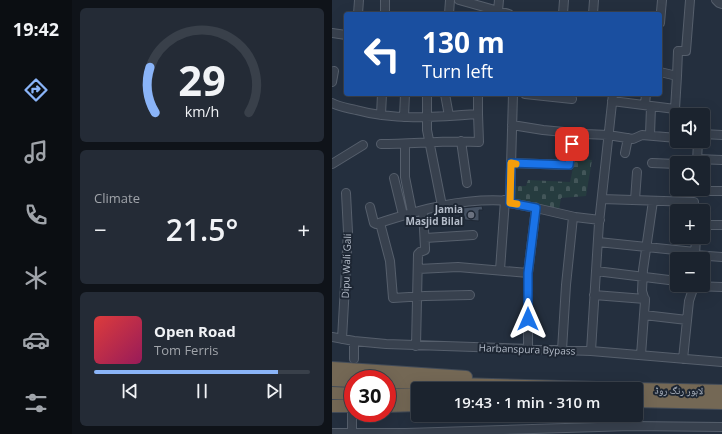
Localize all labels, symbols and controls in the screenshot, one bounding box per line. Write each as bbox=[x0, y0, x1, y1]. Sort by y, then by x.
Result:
text: 19:42 bbox=[13, 17, 59, 41]
text: 130 m bbox=[422, 23, 505, 61]
icon: left bbox=[356, 28, 408, 80]
text: 29 bbox=[178, 52, 226, 108]
text: Turn left bbox=[422, 59, 493, 83]
icon: directions bbox=[22, 76, 50, 104]
text: km/h bbox=[185, 102, 219, 121]
map controls bbox=[670, 108, 710, 292]
button: sound bbox=[670, 108, 710, 148]
pin bbox=[555, 127, 589, 161]
icon: arrive bbox=[561, 133, 583, 155]
icon: music bbox=[22, 138, 50, 166]
button: search bbox=[670, 156, 710, 196]
text: Climate bbox=[94, 189, 140, 207]
icon: phone bbox=[22, 201, 50, 229]
place label: Jamia Masjid Bilal bbox=[406, 202, 463, 228]
button: + bbox=[670, 204, 710, 244]
text: 21.5° bbox=[166, 209, 238, 250]
marker: Jamia Masjid Bilal bbox=[466, 210, 476, 220]
text: − bbox=[94, 214, 107, 244]
text: + bbox=[297, 214, 310, 244]
street label: Dipu Wali Gali bbox=[338, 233, 354, 299]
button: − bbox=[670, 252, 710, 292]
icon: climate bbox=[22, 264, 50, 292]
position arrow bbox=[507, 298, 549, 340]
text: Open Road bbox=[154, 321, 236, 341]
icon: car bbox=[22, 326, 50, 354]
street label: Harbanspura Bypass bbox=[478, 340, 576, 358]
text: Tom Ferris bbox=[154, 341, 219, 359]
speed limit sign: 30 bbox=[344, 370, 396, 422]
icon: previous bbox=[119, 380, 141, 402]
icon: pause bbox=[191, 380, 213, 402]
icon: next bbox=[263, 380, 285, 402]
street label: لاہور رنگ روڈ bbox=[655, 383, 703, 397]
icon: filters bbox=[22, 389, 50, 417]
text: 19:43 · 1 min · 310 m bbox=[454, 392, 600, 412]

